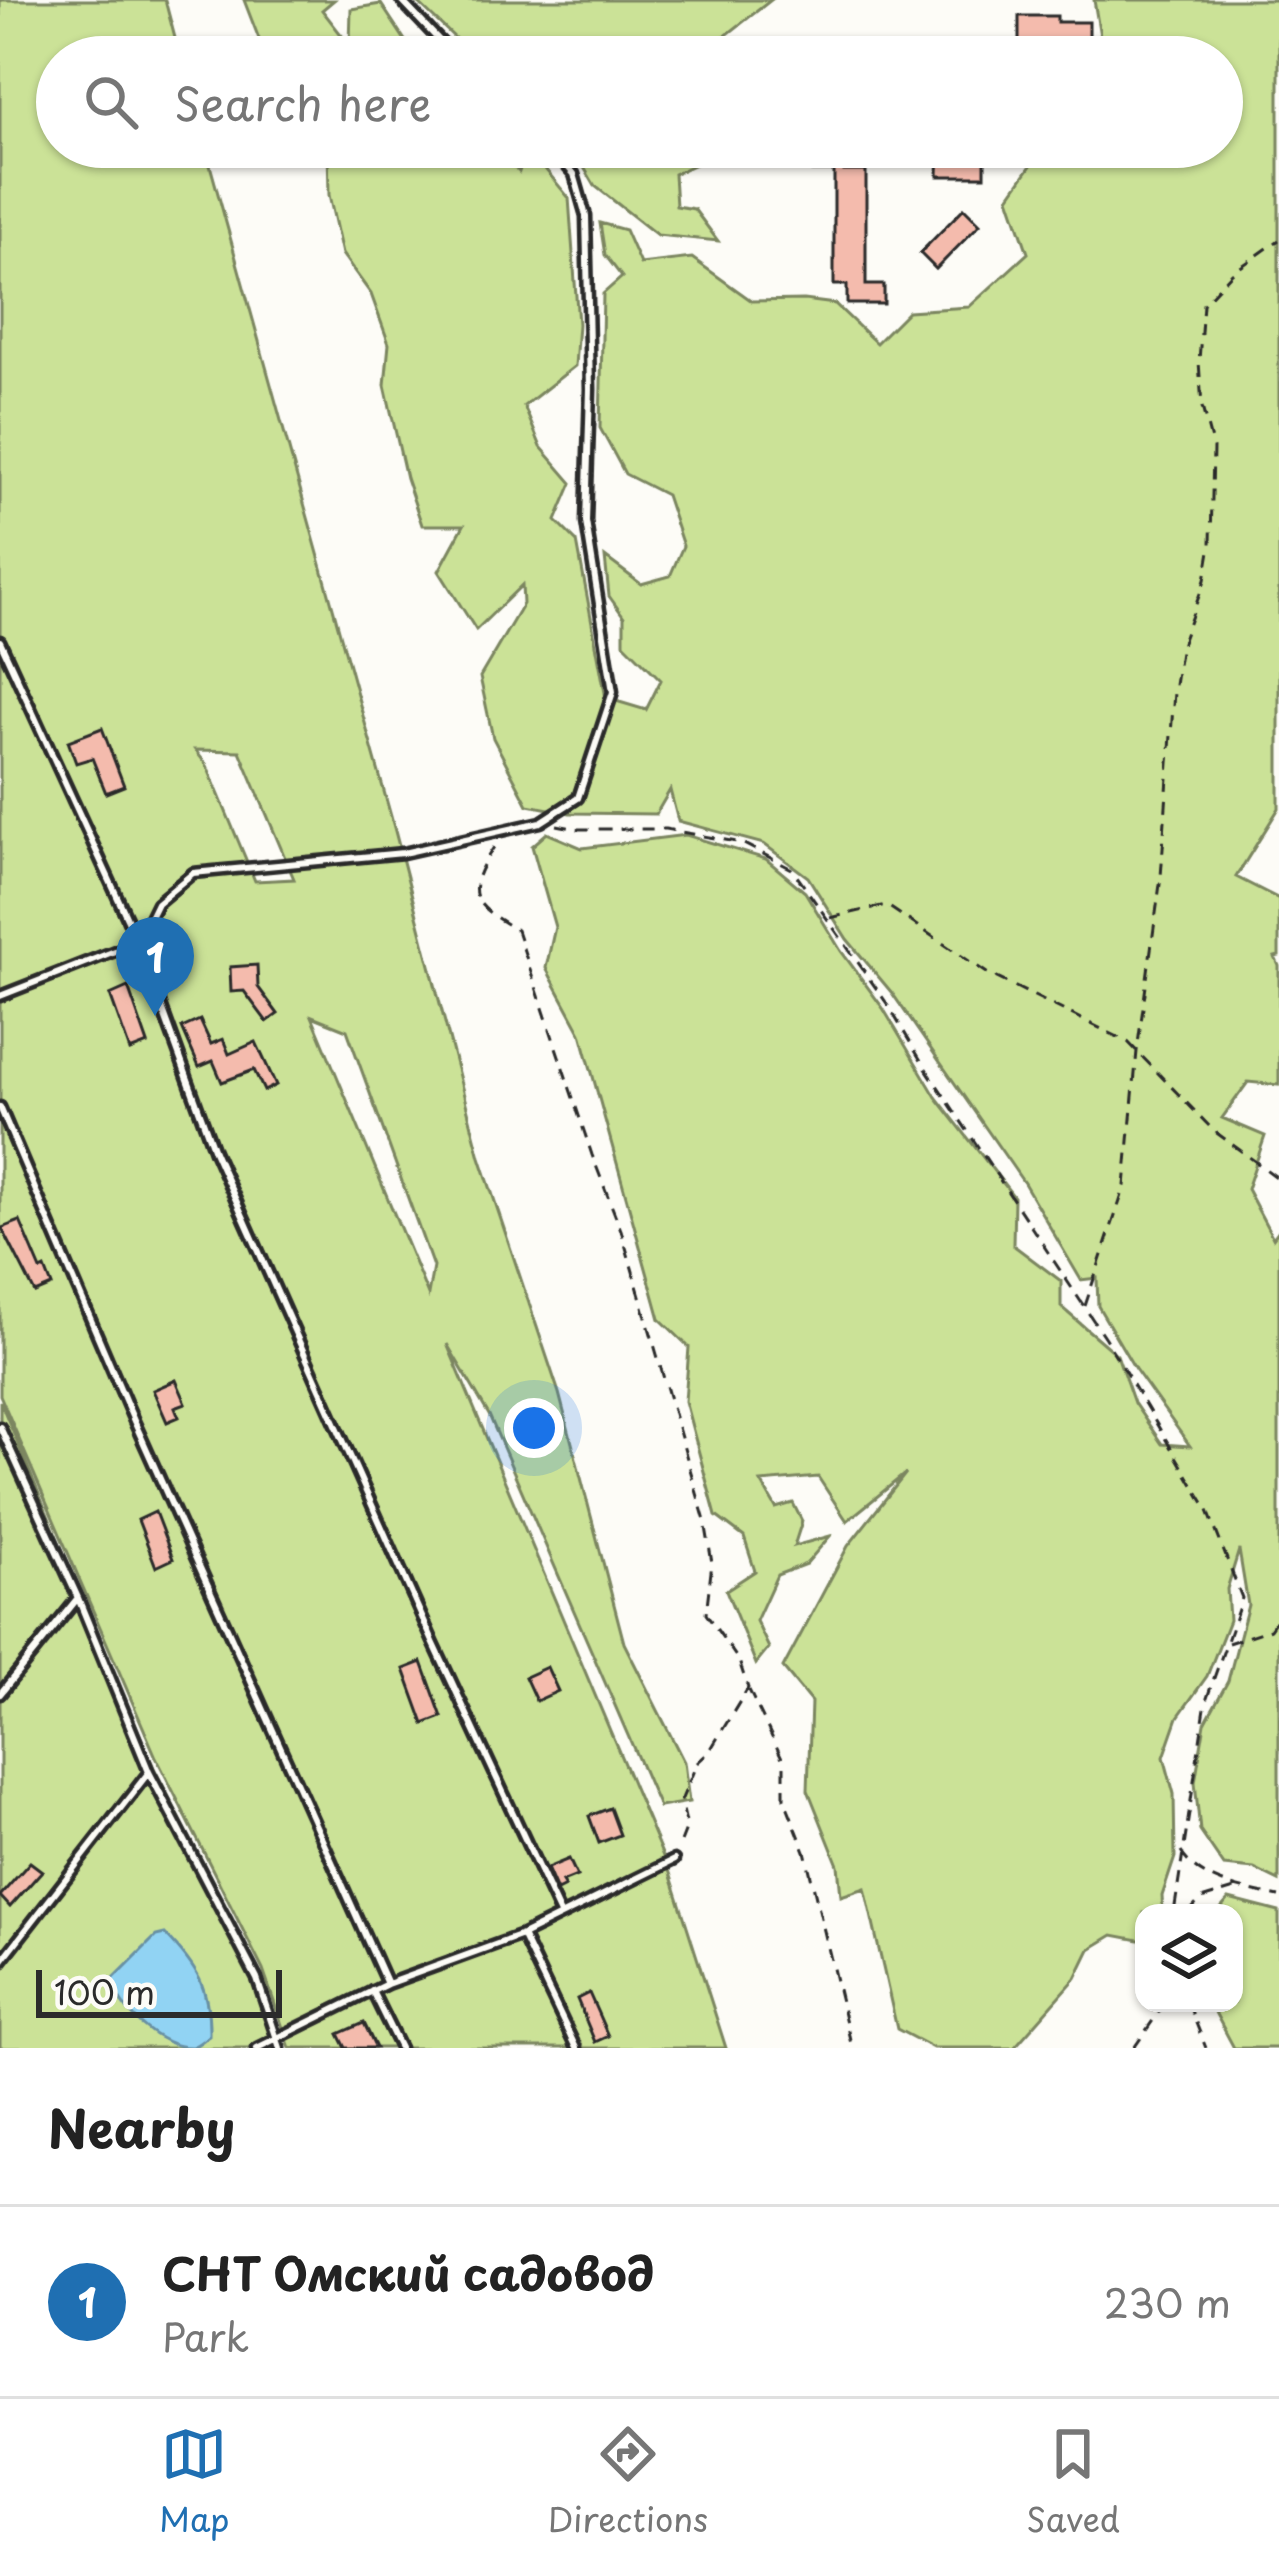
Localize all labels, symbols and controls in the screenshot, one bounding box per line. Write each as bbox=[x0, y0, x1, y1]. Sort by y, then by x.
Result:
search box bbox=[36, 36, 1243, 168]
text: Search here bbox=[174, 68, 431, 136]
icon: search bbox=[78, 69, 144, 135]
pin: 1 bbox=[116, 917, 194, 1016]
your location bbox=[504, 1398, 564, 1458]
map controls bbox=[1135, 1904, 1243, 2012]
button: layers bbox=[1135, 1904, 1243, 2012]
scale bar bbox=[36, 1964, 282, 2017]
text: 100 m bbox=[54, 1966, 155, 2016]
text: Nearby bbox=[48, 2088, 235, 2165]
text: СНТ Омский садовод bbox=[162, 2238, 654, 2306]
text: 1 bbox=[78, 2272, 96, 2331]
text: 230 m bbox=[1104, 2272, 1231, 2331]
text: Park bbox=[162, 2306, 249, 2365]
tab: Map bbox=[159, 2421, 230, 2543]
tab: Directions bbox=[548, 2421, 708, 2543]
tab: Saved bbox=[1026, 2421, 1120, 2543]

